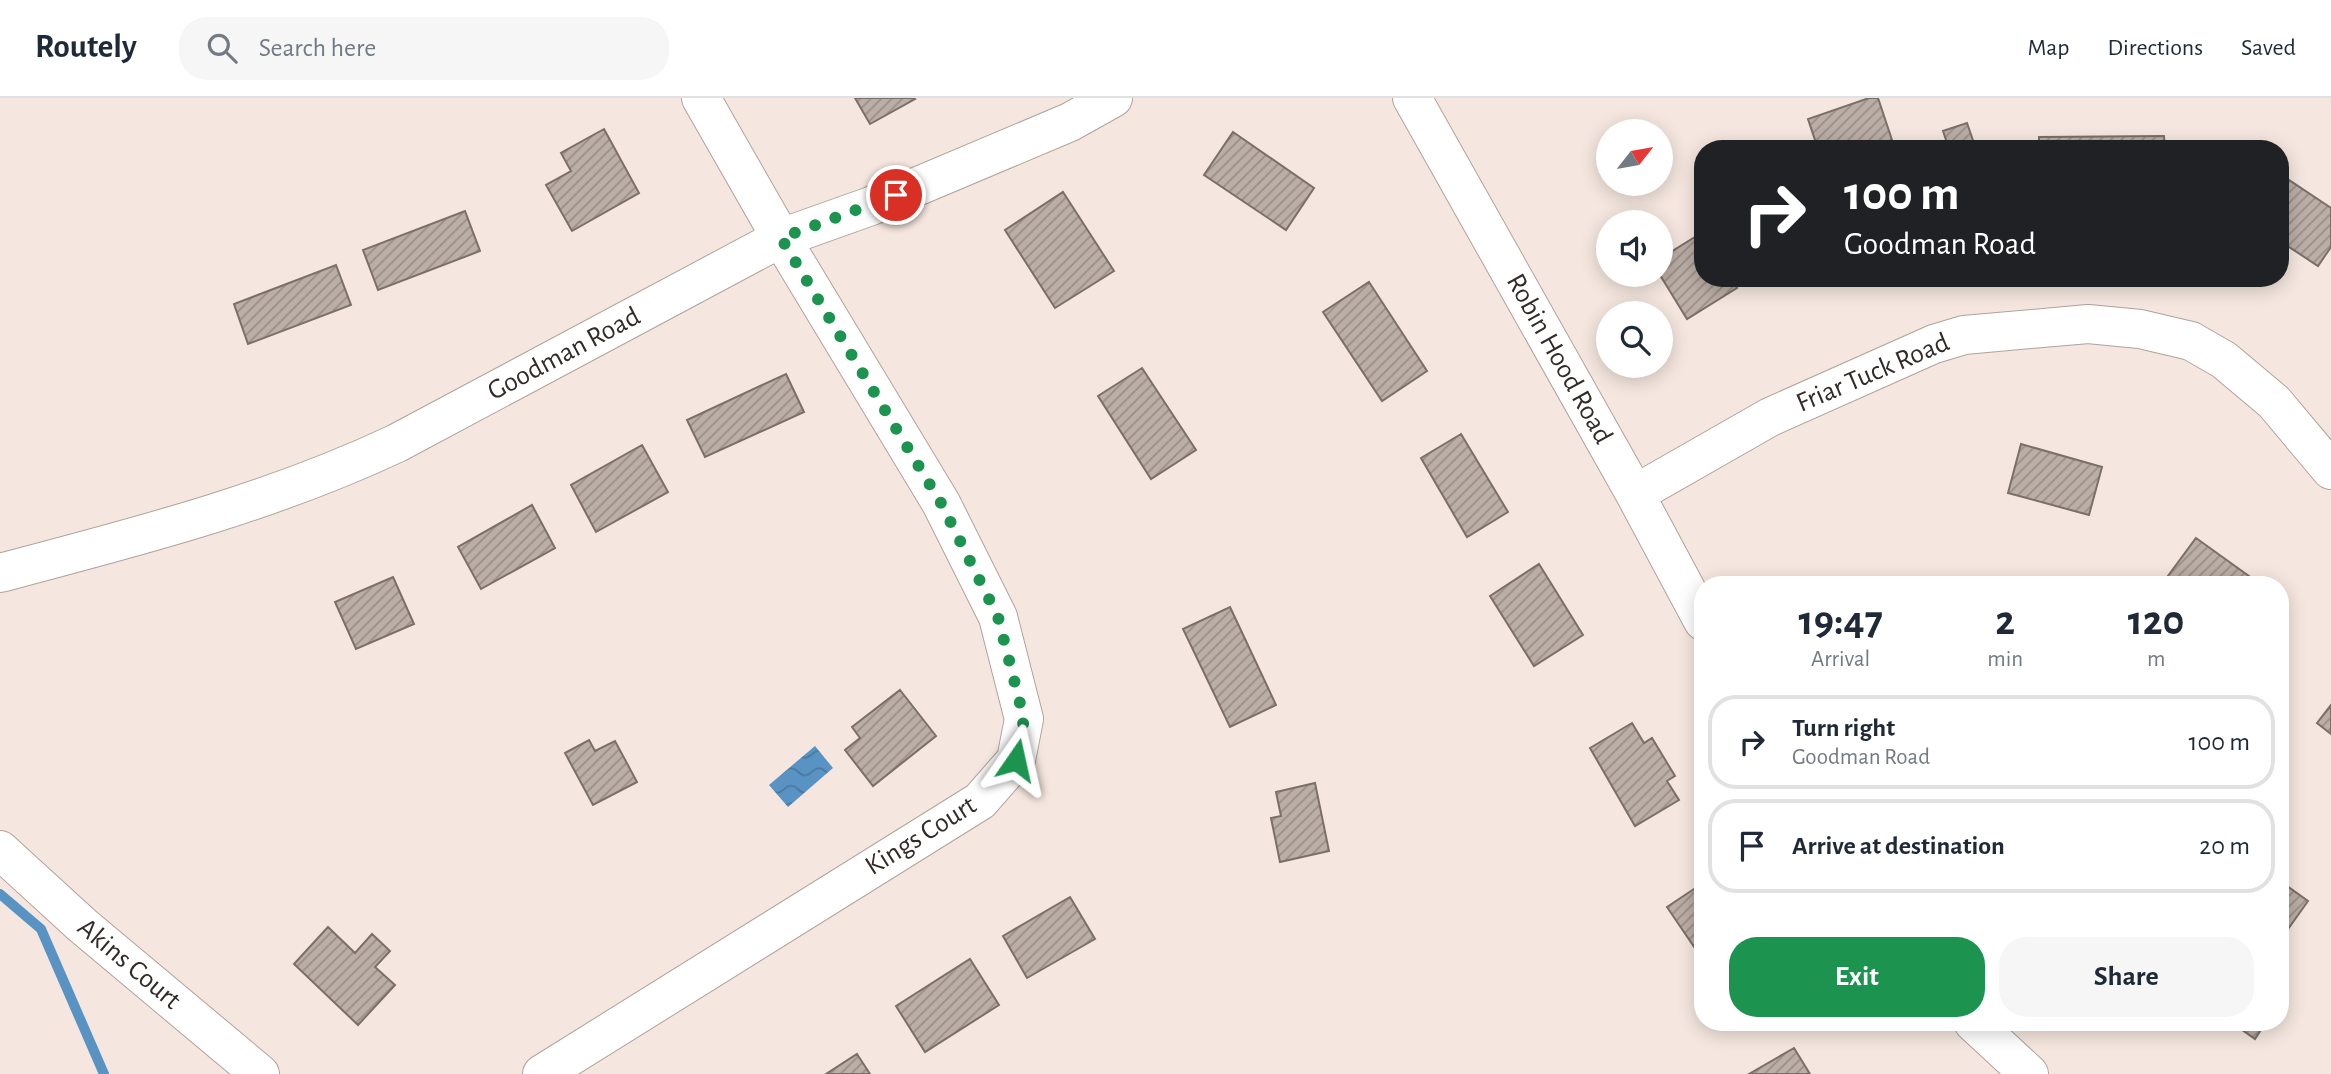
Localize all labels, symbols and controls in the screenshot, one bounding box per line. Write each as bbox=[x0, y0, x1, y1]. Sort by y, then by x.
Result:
search box bbox=[179, 17, 669, 80]
icon: search bbox=[203, 29, 241, 67]
text: Routely bbox=[35, 31, 137, 64]
text: Search here bbox=[259, 35, 376, 61]
text: Map bbox=[2027, 36, 2069, 60]
text: Directions bbox=[2107, 36, 2203, 60]
text: Saved bbox=[2241, 36, 2296, 60]
north arrow bbox=[1596, 119, 1673, 196]
map controls bbox=[1596, 119, 1673, 378]
pin bbox=[866, 165, 926, 225]
icon: right bbox=[1729, 168, 1820, 259]
text: 100 m bbox=[1844, 170, 1960, 219]
icon: arrive bbox=[877, 176, 915, 214]
button: sound bbox=[1596, 210, 1673, 287]
text: Goodman Road bbox=[1844, 228, 2036, 260]
street label: Robin Hood Road bbox=[1501, 269, 1617, 449]
button: search bbox=[1596, 301, 1673, 378]
street label: Goodman Road bbox=[483, 302, 645, 406]
street label: Friar Tuck Road bbox=[1792, 328, 1954, 418]
text: 19:47 bbox=[1799, 600, 1883, 642]
text: 2 bbox=[1995, 600, 2015, 642]
text: 120 bbox=[2128, 600, 2184, 642]
text: Arrival bbox=[1811, 648, 1870, 671]
text: min bbox=[1987, 648, 2023, 671]
text: m bbox=[2147, 648, 2165, 671]
text: Turn right bbox=[1792, 715, 1895, 741]
position arrow bbox=[979, 723, 1053, 797]
icon: right bbox=[1733, 723, 1771, 761]
text: 100 m bbox=[2189, 729, 2250, 755]
text: Goodman Road bbox=[1792, 746, 1930, 769]
street label: Kings Court bbox=[861, 791, 981, 881]
icon: arrive bbox=[1733, 827, 1771, 865]
text: Arrive at destination bbox=[1792, 833, 2005, 859]
text: 20 m bbox=[2199, 833, 2250, 859]
street label: Akins Court bbox=[72, 913, 186, 1015]
button: Exit bbox=[1729, 937, 1985, 1017]
button: Share bbox=[1999, 937, 2254, 1017]

